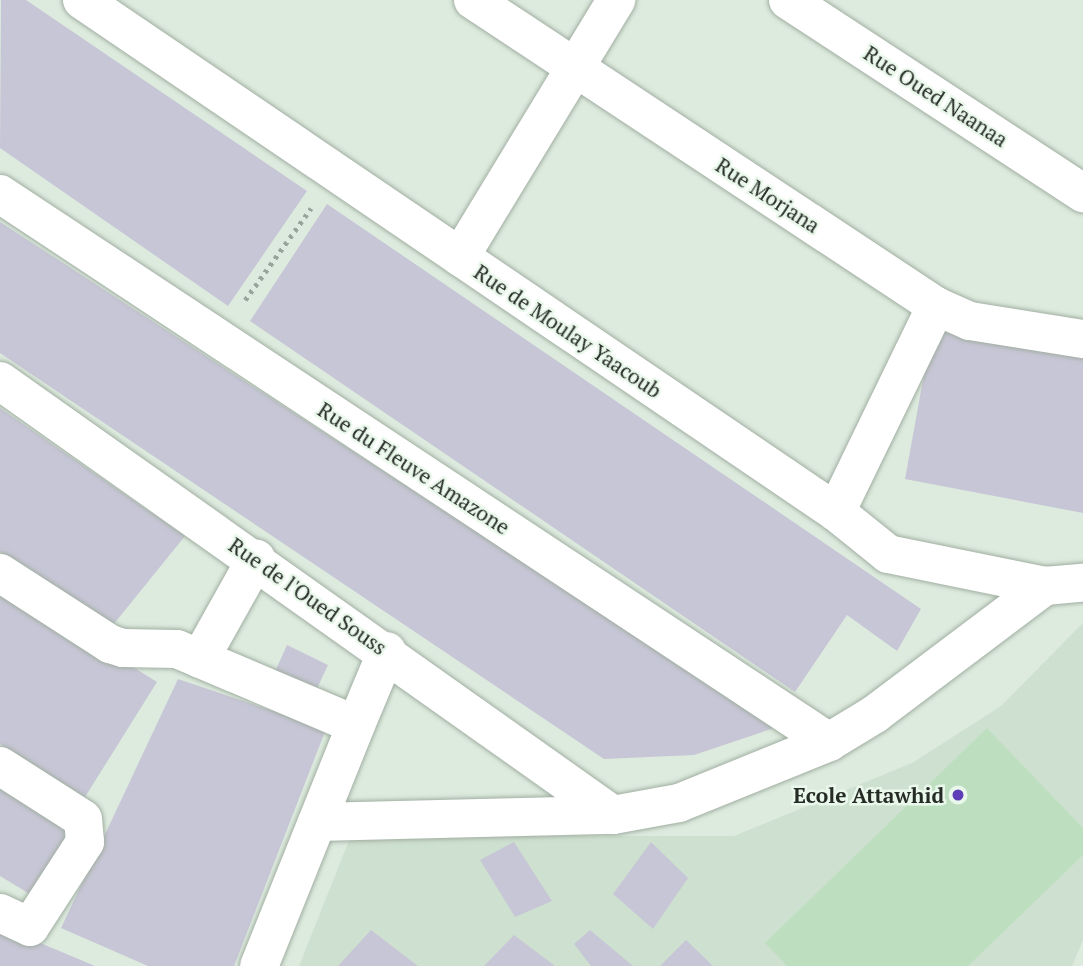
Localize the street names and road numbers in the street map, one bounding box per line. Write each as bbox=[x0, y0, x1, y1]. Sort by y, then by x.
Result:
street label: Rue Oued Naanaa bbox=[859, 40, 1013, 152]
street label: Rue Morjana bbox=[711, 152, 825, 238]
street label: Rue de Moulay Yaacoub bbox=[470, 259, 666, 403]
street label: Rue du Fleuve Amazone bbox=[313, 396, 515, 540]
street label: Rue de l'Oued Souss bbox=[224, 532, 392, 660]

